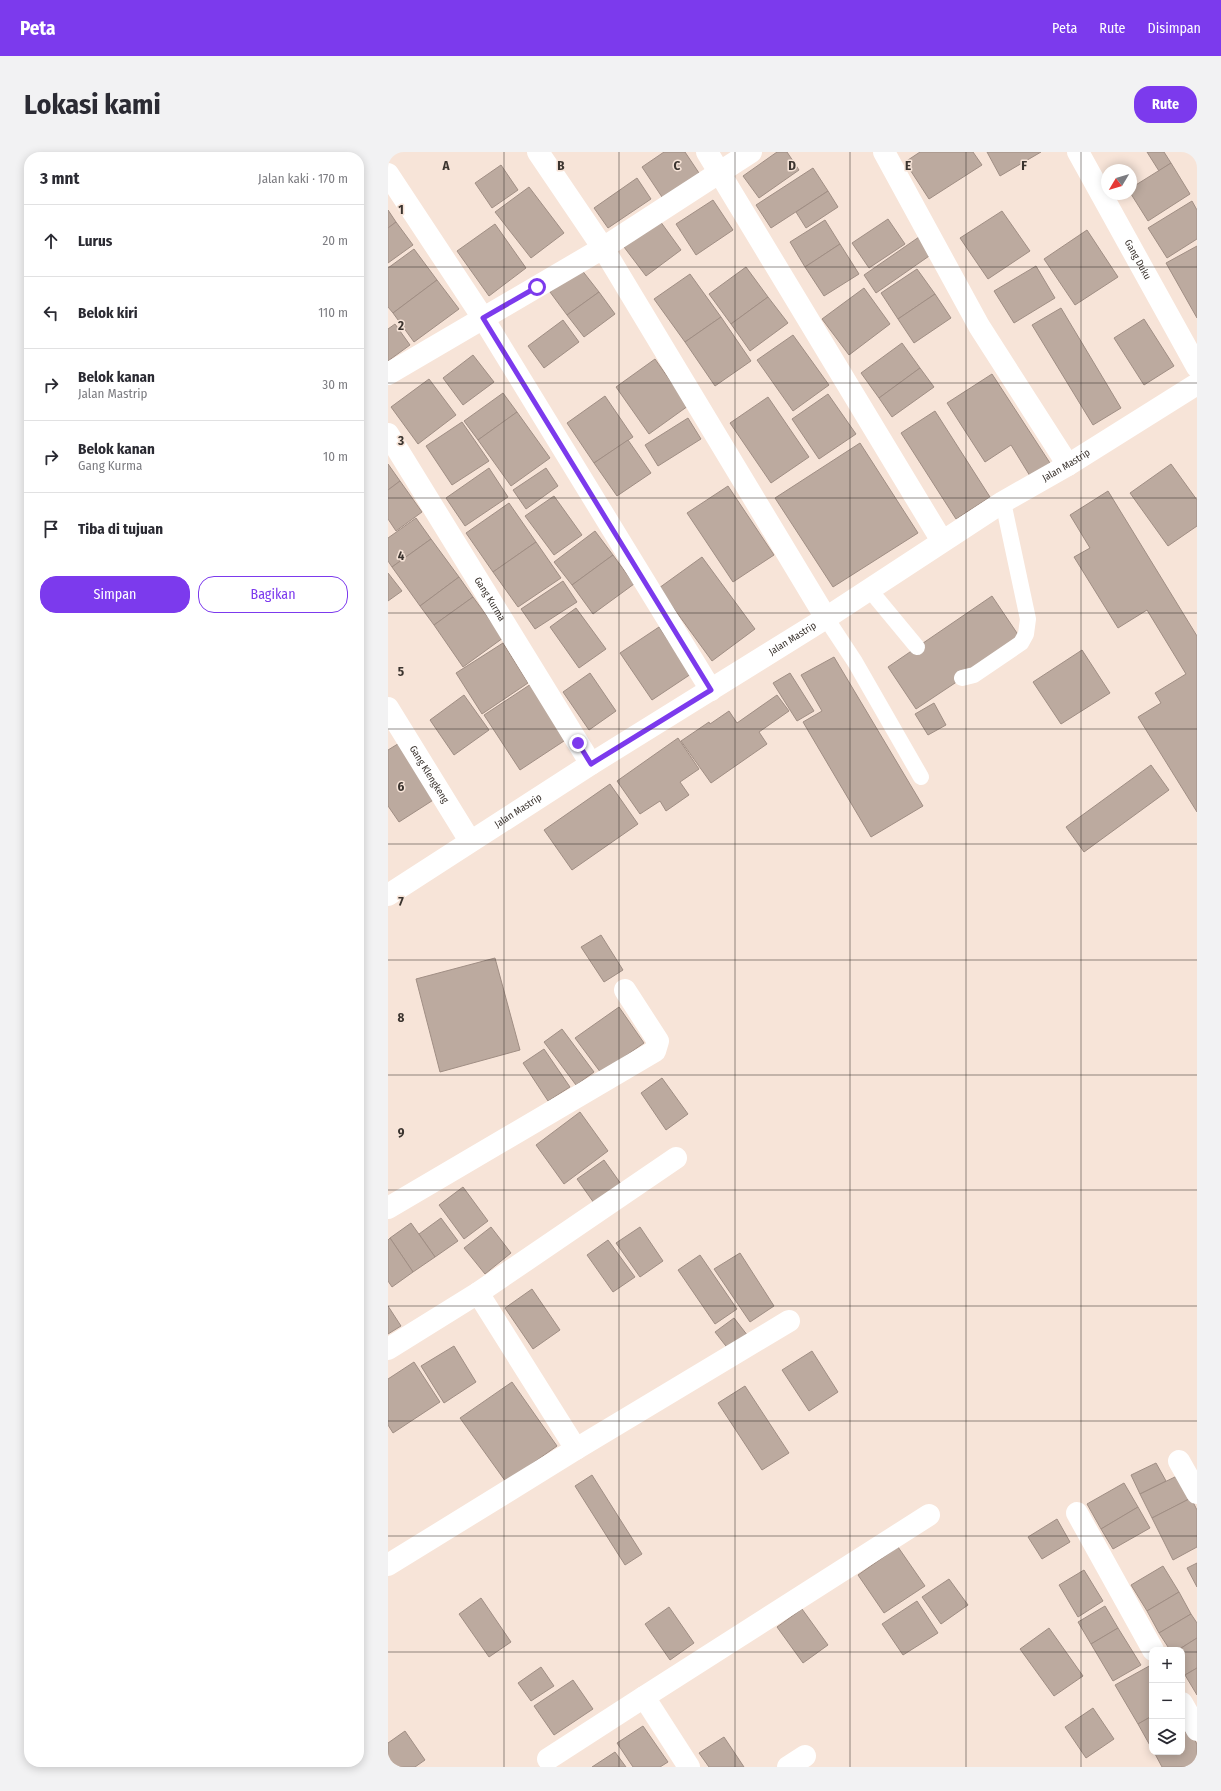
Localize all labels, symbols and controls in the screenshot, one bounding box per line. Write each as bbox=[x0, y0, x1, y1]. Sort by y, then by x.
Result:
text: Peta bbox=[20, 17, 55, 40]
text: Peta bbox=[1052, 20, 1077, 37]
text: Rute bbox=[1099, 20, 1126, 37]
text: Disimpan bbox=[1148, 20, 1201, 37]
button: Rute bbox=[1134, 86, 1197, 123]
text: Lokasi kami bbox=[24, 88, 161, 121]
text: A bbox=[441, 158, 450, 173]
text: B bbox=[557, 158, 565, 173]
text: C bbox=[674, 158, 681, 173]
text: D bbox=[788, 158, 796, 173]
text: E bbox=[905, 158, 911, 173]
text: F bbox=[1021, 158, 1027, 173]
north arrow bbox=[1101, 164, 1137, 200]
text: 3 mnt bbox=[40, 168, 79, 189]
text: Jalan kaki · 170 m bbox=[258, 171, 348, 186]
text: 1 bbox=[398, 202, 404, 217]
icon: ahead bbox=[40, 230, 62, 252]
text: Lurus bbox=[78, 232, 112, 250]
text: 20 m bbox=[322, 233, 348, 248]
street label: Gang Duku bbox=[1122, 238, 1153, 282]
route start bbox=[528, 278, 546, 296]
icon: left bbox=[40, 302, 62, 324]
text: Belok kiri bbox=[78, 304, 138, 322]
text: 110 m bbox=[318, 305, 348, 320]
text: 2 bbox=[397, 318, 404, 333]
text: Belok kanan bbox=[78, 368, 155, 386]
icon: right bbox=[40, 374, 62, 396]
text: 30 m bbox=[322, 377, 348, 392]
text: Jalan Mastrip bbox=[78, 386, 148, 401]
text: 3 bbox=[397, 433, 404, 448]
text: Belok kanan bbox=[78, 440, 155, 458]
icon: right bbox=[40, 446, 62, 468]
street label: Jalan Mastrip bbox=[1040, 447, 1092, 484]
text: 10 m bbox=[323, 449, 348, 464]
text: Gang Kurma bbox=[78, 458, 142, 473]
icon: arrive bbox=[40, 518, 62, 540]
text: Tiba di tujuan bbox=[78, 520, 163, 538]
text: 4 bbox=[398, 548, 405, 563]
street label: Gang Kurma bbox=[472, 575, 508, 624]
button: Simpan bbox=[40, 576, 190, 613]
button: Bagikan bbox=[198, 576, 348, 613]
street label: Jalan Mastrip bbox=[767, 619, 819, 658]
text: 5 bbox=[398, 664, 404, 679]
route end bbox=[569, 734, 587, 752]
street label: Gang Klengkeng bbox=[407, 743, 451, 806]
text: 6 bbox=[398, 779, 405, 794]
street label: Jalan Mastrip bbox=[492, 791, 544, 831]
text: 7 bbox=[398, 894, 404, 909]
text: 8 bbox=[398, 1010, 405, 1025]
text: 9 bbox=[398, 1125, 405, 1140]
map controls bbox=[1149, 1647, 1185, 1755]
button: + bbox=[1149, 1647, 1185, 1683]
button: − bbox=[1149, 1683, 1185, 1719]
button: layers bbox=[1149, 1719, 1185, 1755]

